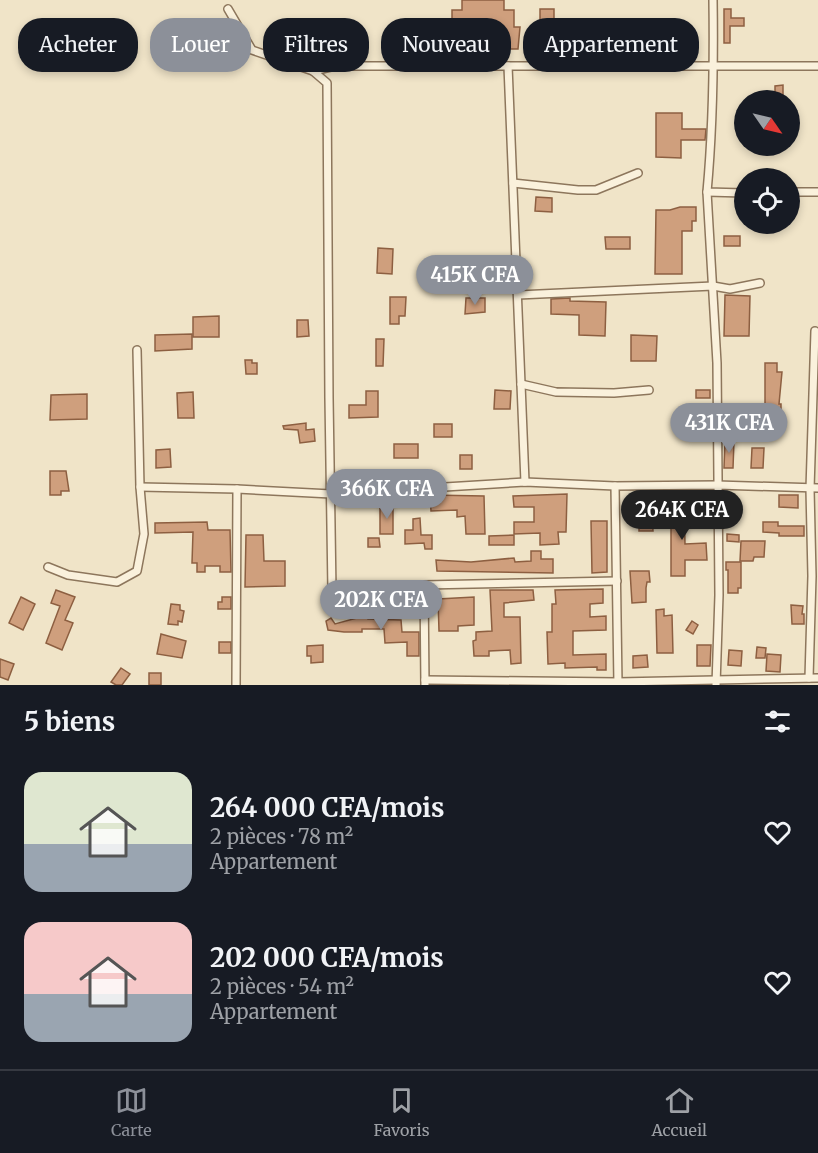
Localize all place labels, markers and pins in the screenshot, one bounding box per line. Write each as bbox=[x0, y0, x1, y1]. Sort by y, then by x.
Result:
pin: 415K CFA bbox=[413, 255, 537, 306]
pin: 431K CFA bbox=[667, 403, 791, 454]
pin: 366K CFA bbox=[325, 469, 449, 520]
pin: 264K CFA bbox=[620, 490, 744, 541]
pin: 202K CFA bbox=[319, 580, 443, 631]

